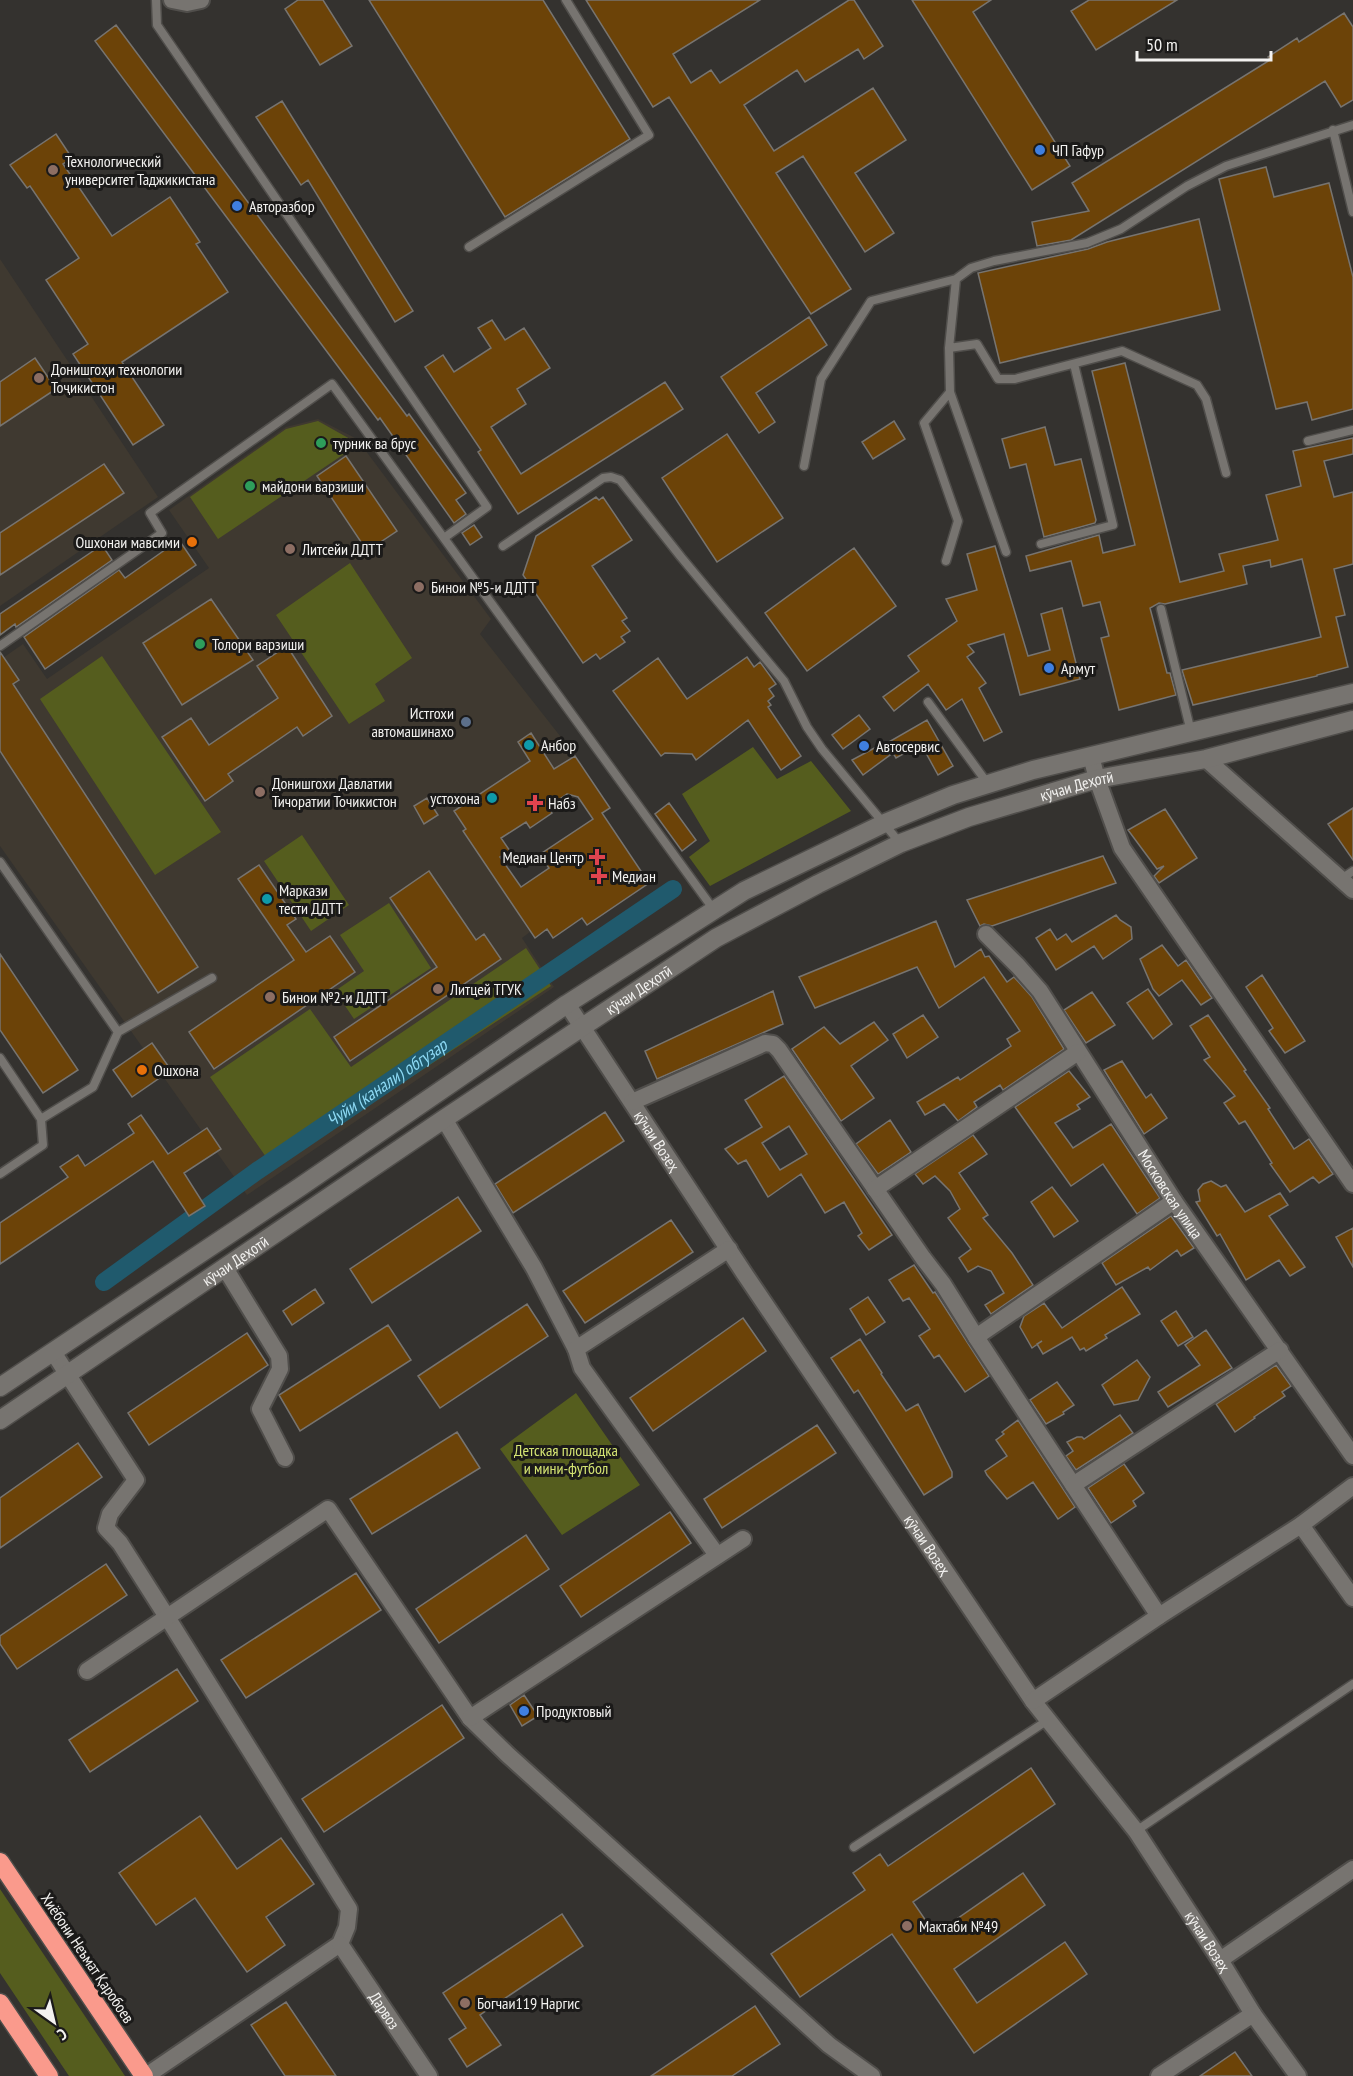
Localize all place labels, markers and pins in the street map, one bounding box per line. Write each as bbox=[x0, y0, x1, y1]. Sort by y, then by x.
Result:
place label: ЧП Гафур bbox=[1052, 140, 1104, 160]
marker: ЧП Гафур bbox=[1033, 143, 1047, 157]
place label: Технологический университет Таджикистана bbox=[65, 151, 215, 189]
marker: Технологический университет Таджикистана bbox=[46, 163, 60, 177]
place label: Авторазбор bbox=[249, 196, 315, 216]
marker: Авторазбор bbox=[230, 199, 244, 213]
place label: Донишгоҳи технологии Тоҷикистон bbox=[51, 359, 182, 397]
marker: Донишгоҳи технологии Тоҷикистон bbox=[32, 371, 46, 385]
place label: турник ва брус bbox=[333, 433, 417, 453]
marker: турник ва брус bbox=[314, 436, 328, 450]
place label: майдони варзиши bbox=[262, 476, 364, 496]
marker: майдони варзиши bbox=[243, 479, 257, 493]
place label: Ошхонаи мавсими bbox=[75, 532, 180, 552]
marker: Ошхонаи мавсими bbox=[185, 535, 199, 549]
place label: Литсейи ДДТТ bbox=[301, 539, 383, 559]
marker: Литсейи ДДТТ bbox=[283, 542, 297, 556]
place label: Бинои №5-и ДДТТ bbox=[431, 577, 536, 597]
marker: Бинои №5-и ДДТТ bbox=[412, 580, 426, 594]
place label: Толори варзиши bbox=[212, 634, 304, 654]
marker: Толори варзиши bbox=[193, 637, 207, 651]
place label: Армут bbox=[1061, 658, 1096, 678]
marker: Армут bbox=[1042, 661, 1056, 675]
place label: Истгохи автомашинахо bbox=[371, 703, 454, 741]
marker: Истгохи автомашинахо bbox=[459, 715, 473, 729]
place label: Анбор bbox=[541, 735, 576, 755]
place label: Автосервис bbox=[876, 736, 940, 756]
marker: Анбор bbox=[522, 738, 536, 752]
marker: Автосервис bbox=[857, 739, 871, 753]
place label: Донишгохи Давлатии Тичоратии Точикистон bbox=[272, 773, 397, 811]
marker: Донишгохи Давлатии Тичоратии Точикистон bbox=[253, 785, 267, 799]
place label: устохона bbox=[430, 788, 480, 808]
marker: устохона bbox=[485, 791, 499, 805]
place label: Набз bbox=[548, 793, 576, 813]
marker: Набз bbox=[526, 794, 544, 812]
place label: Медиан Центр bbox=[502, 847, 584, 867]
marker: Медиан Центр bbox=[588, 848, 606, 866]
place label: Медиан bbox=[612, 866, 656, 886]
marker: Медиан bbox=[590, 867, 608, 885]
place label: Маркази тести ДДТТ bbox=[279, 880, 343, 918]
marker: Маркази тести ДДТТ bbox=[260, 892, 274, 906]
place label: Литцей ТГУК bbox=[449, 979, 522, 999]
marker: Литцей ТГУК bbox=[431, 982, 445, 996]
place label: Бинои №2-и ДДТТ bbox=[282, 987, 387, 1007]
marker: Бинои №2-и ДДТТ bbox=[263, 990, 277, 1004]
place label: Ошхона bbox=[154, 1060, 199, 1080]
marker: Ошхона bbox=[135, 1063, 149, 1077]
place label: Продуктовый bbox=[536, 1701, 611, 1721]
marker: Продуктовый bbox=[517, 1704, 531, 1718]
place label: Мактаби №49 bbox=[919, 1916, 998, 1936]
marker: Мактаби №49 bbox=[900, 1919, 914, 1933]
place label: Богчаи119 Наргис bbox=[477, 1993, 580, 2013]
marker: Богчаи119 Наргис bbox=[458, 1996, 472, 2010]

